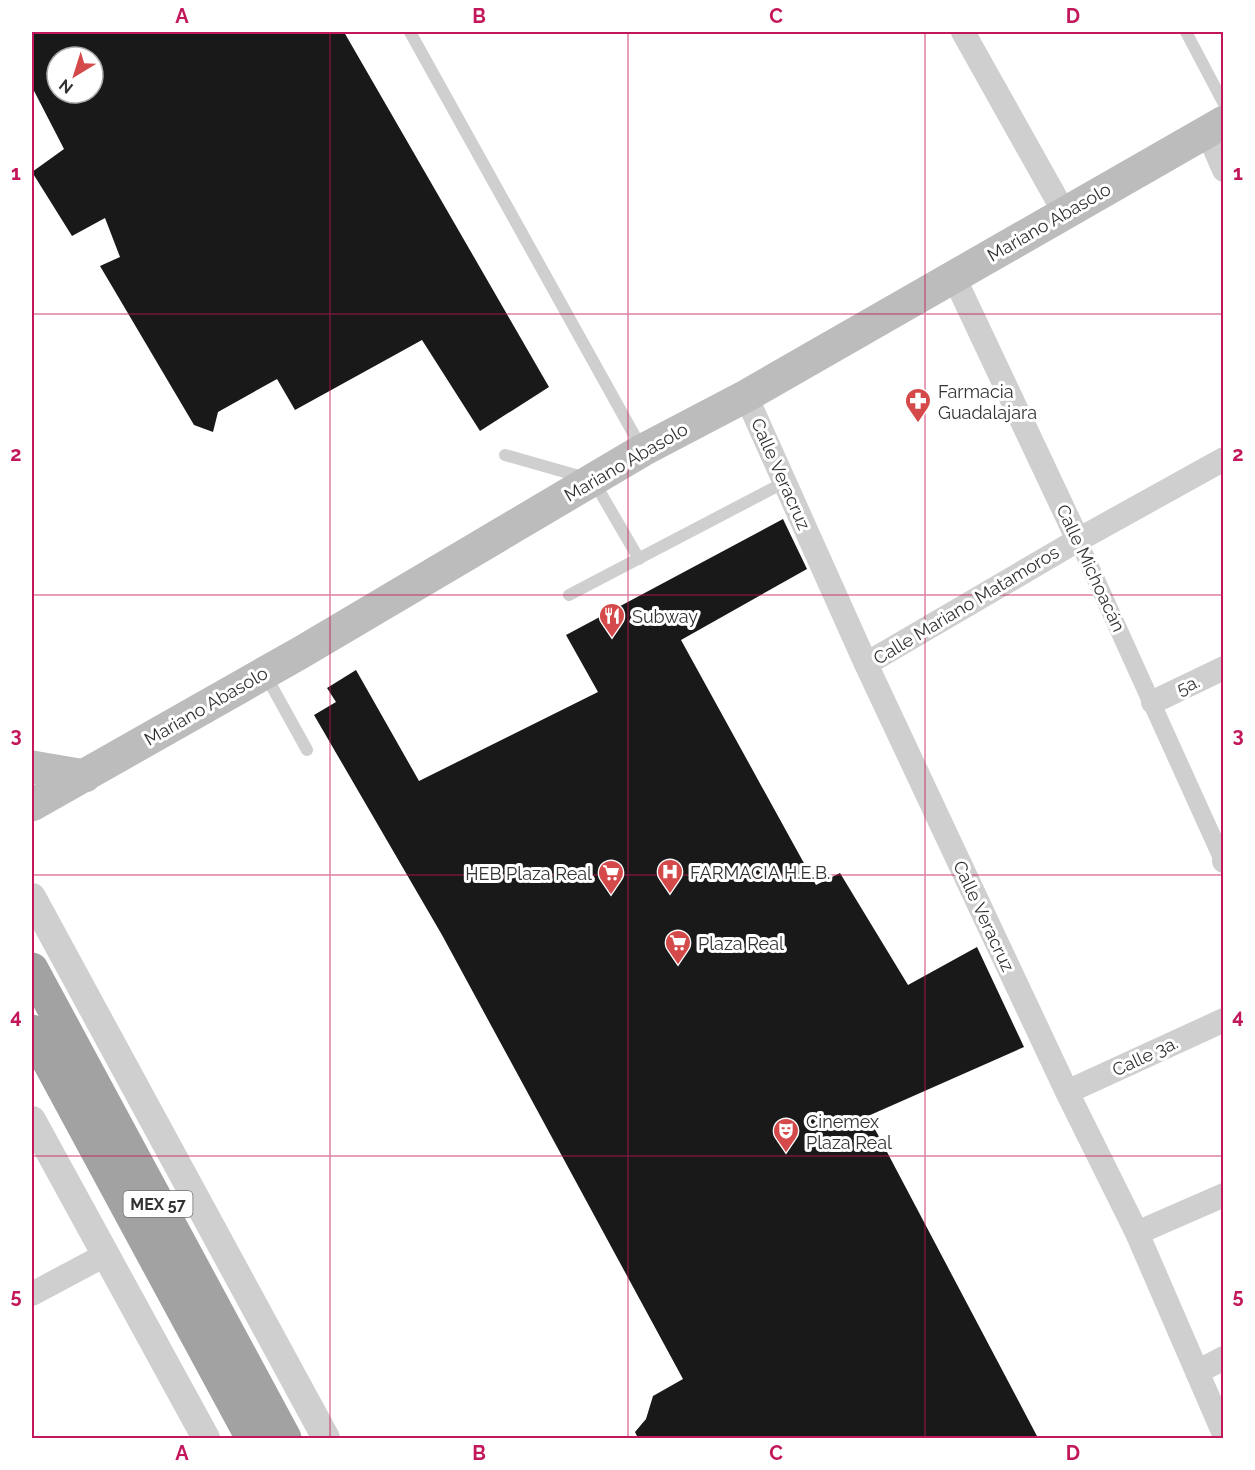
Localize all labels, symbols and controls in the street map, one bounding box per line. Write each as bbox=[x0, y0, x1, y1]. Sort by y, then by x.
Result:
text: A bbox=[175, 4, 189, 28]
text: B bbox=[472, 4, 486, 28]
text: C bbox=[769, 4, 783, 28]
text: D bbox=[1066, 4, 1080, 28]
north arrow bbox=[45, 45, 105, 105]
text: N bbox=[55, 75, 77, 98]
text: 1 bbox=[11, 161, 21, 185]
text: 1 bbox=[1233, 161, 1243, 185]
street label: Mariano Abasolo bbox=[984, 178, 1115, 266]
place label: Farmacia Guadalajara bbox=[938, 381, 1037, 423]
pharmacy icon: Farmacia Guadalajara bbox=[903, 386, 933, 424]
street label: Calle Veracruz bbox=[747, 415, 815, 533]
street label: Mariano Abasolo bbox=[561, 418, 692, 506]
text: 2 bbox=[10, 442, 22, 466]
text: 2 bbox=[1232, 442, 1244, 466]
street label: Calle Michoacán bbox=[1052, 501, 1130, 635]
street label: Calle Mariano Matamoros bbox=[870, 541, 1063, 669]
restaurant icon: Subway bbox=[597, 601, 627, 639]
place label: Subway bbox=[632, 606, 698, 627]
street label: Mariano Abasolo bbox=[141, 662, 272, 750]
street label: 5a. bbox=[1173, 671, 1203, 699]
text: 3 bbox=[10, 723, 22, 747]
text: 3 bbox=[1232, 723, 1244, 747]
hospital icon: FARMACIA H.E.B. bbox=[655, 857, 685, 895]
street label: Calle Veracruz bbox=[949, 857, 1019, 975]
supermarket icon: HEB Plaza Real bbox=[596, 858, 626, 896]
place label: FARMACIA H.E.B. bbox=[690, 862, 830, 883]
place label: HEB Plaza Real bbox=[465, 863, 592, 884]
supermarket icon: Plaza Real bbox=[663, 928, 693, 966]
place label: Plaza Real bbox=[698, 933, 784, 954]
text: 4 bbox=[10, 1004, 22, 1028]
text: 4 bbox=[1232, 1004, 1244, 1028]
street label: Calle 3a. bbox=[1109, 1032, 1181, 1080]
place label: Cinemex Plaza Real bbox=[806, 1111, 892, 1153]
theatre icon: Cinemex Plaza Real bbox=[771, 1116, 801, 1154]
road number: MEX 57 bbox=[124, 1191, 192, 1217]
text: 5 bbox=[10, 1284, 22, 1308]
text: 5 bbox=[1232, 1284, 1244, 1308]
text: A bbox=[175, 1441, 189, 1465]
text: B bbox=[472, 1441, 486, 1465]
text: C bbox=[769, 1441, 783, 1465]
text: D bbox=[1066, 1441, 1080, 1465]

